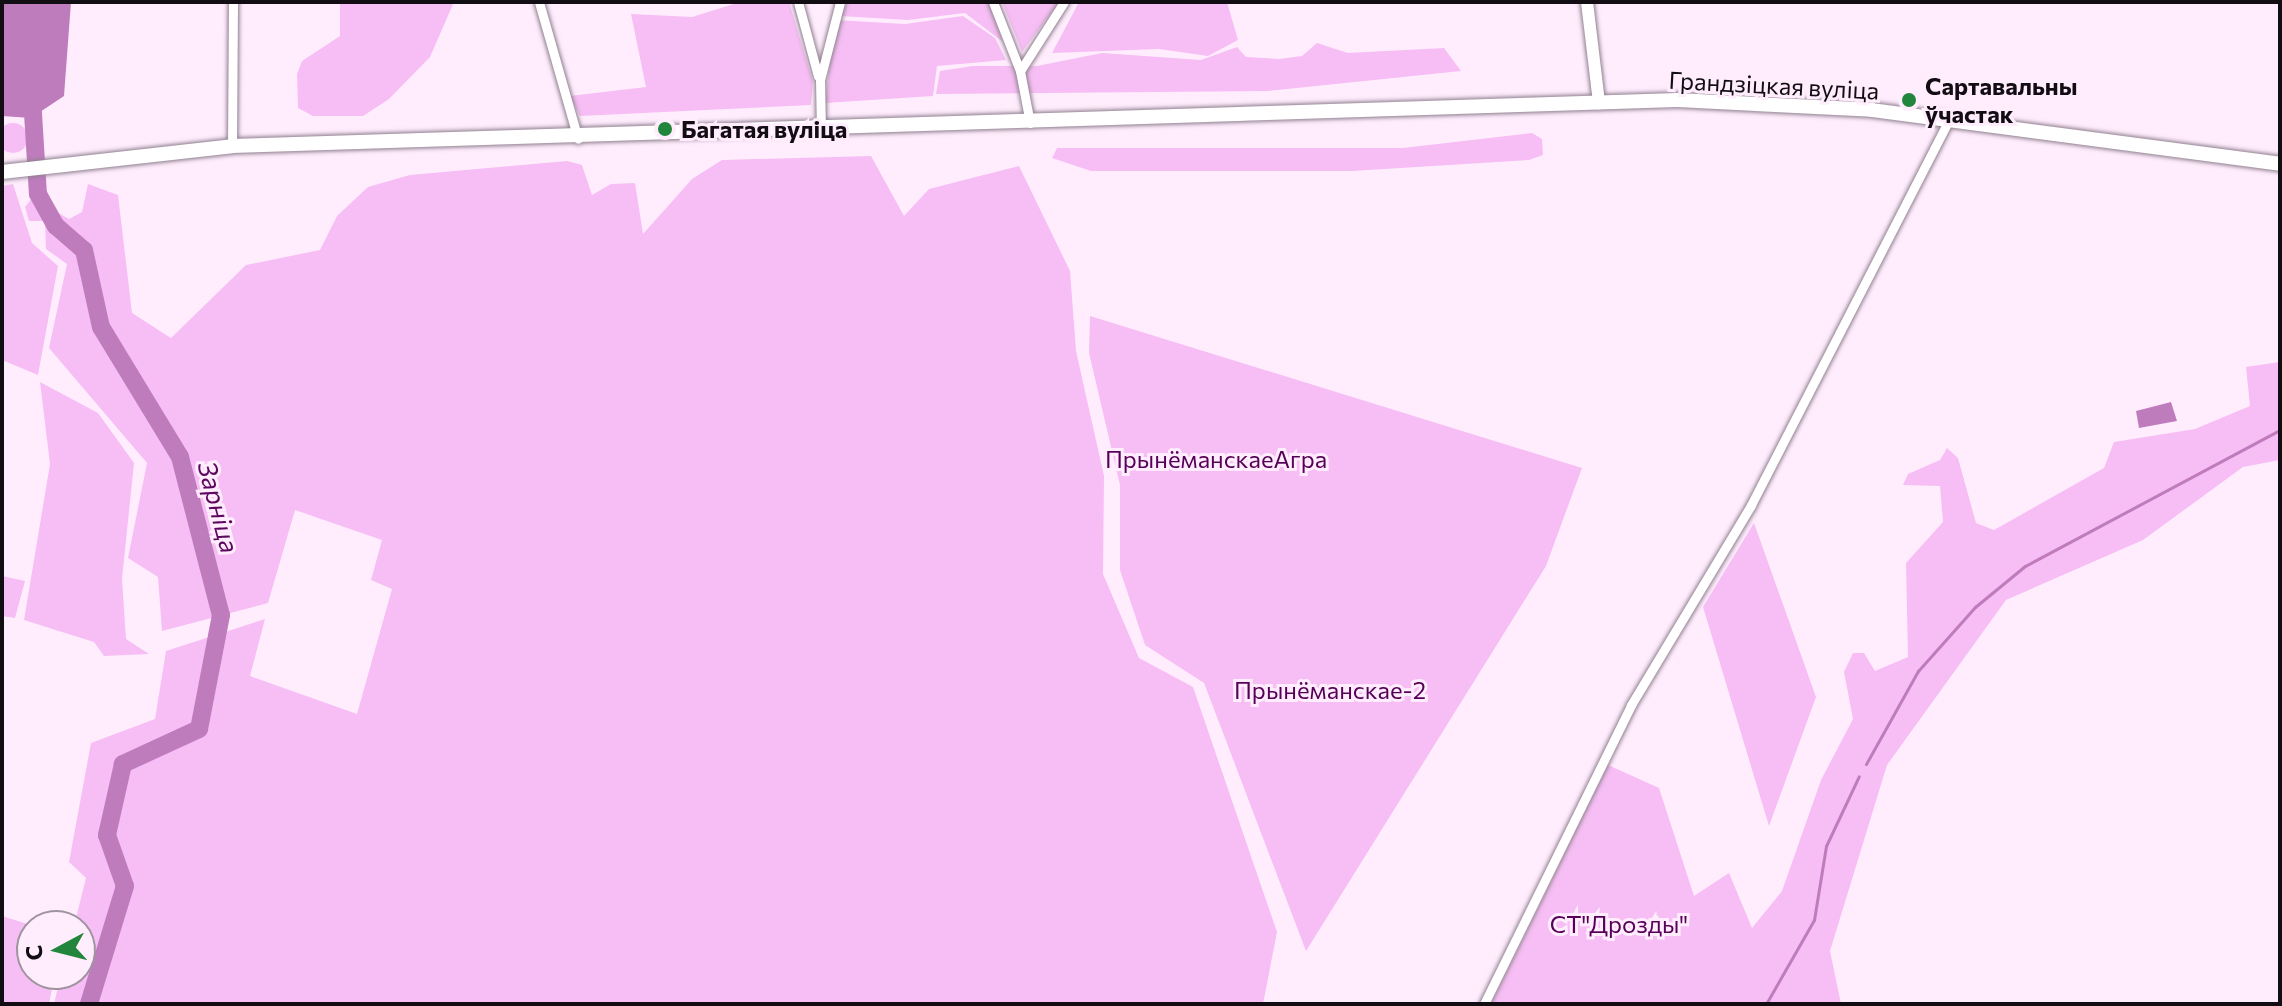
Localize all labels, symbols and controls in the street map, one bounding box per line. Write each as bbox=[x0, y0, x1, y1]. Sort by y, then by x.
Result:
street label: Грандзіцкая вуліца bbox=[1668, 65, 1880, 105]
place label: Сартавальны ўчастак bbox=[1925, 72, 2078, 128]
marker: Сартавальны ўчастак bbox=[1900, 91, 1918, 109]
place label: Багатая вуліца bbox=[681, 115, 847, 143]
marker: Багатая вуліца bbox=[656, 120, 674, 138]
park label: ПрынёманскаеАгра bbox=[1105, 445, 1327, 473]
water label: Зарніца bbox=[192, 458, 246, 556]
park label: Прынёманскае-2 bbox=[1234, 676, 1426, 704]
north arrow bbox=[16, 910, 96, 990]
park label: СТ"Дрозды" bbox=[1550, 910, 1688, 938]
text: С bbox=[19, 944, 48, 962]

